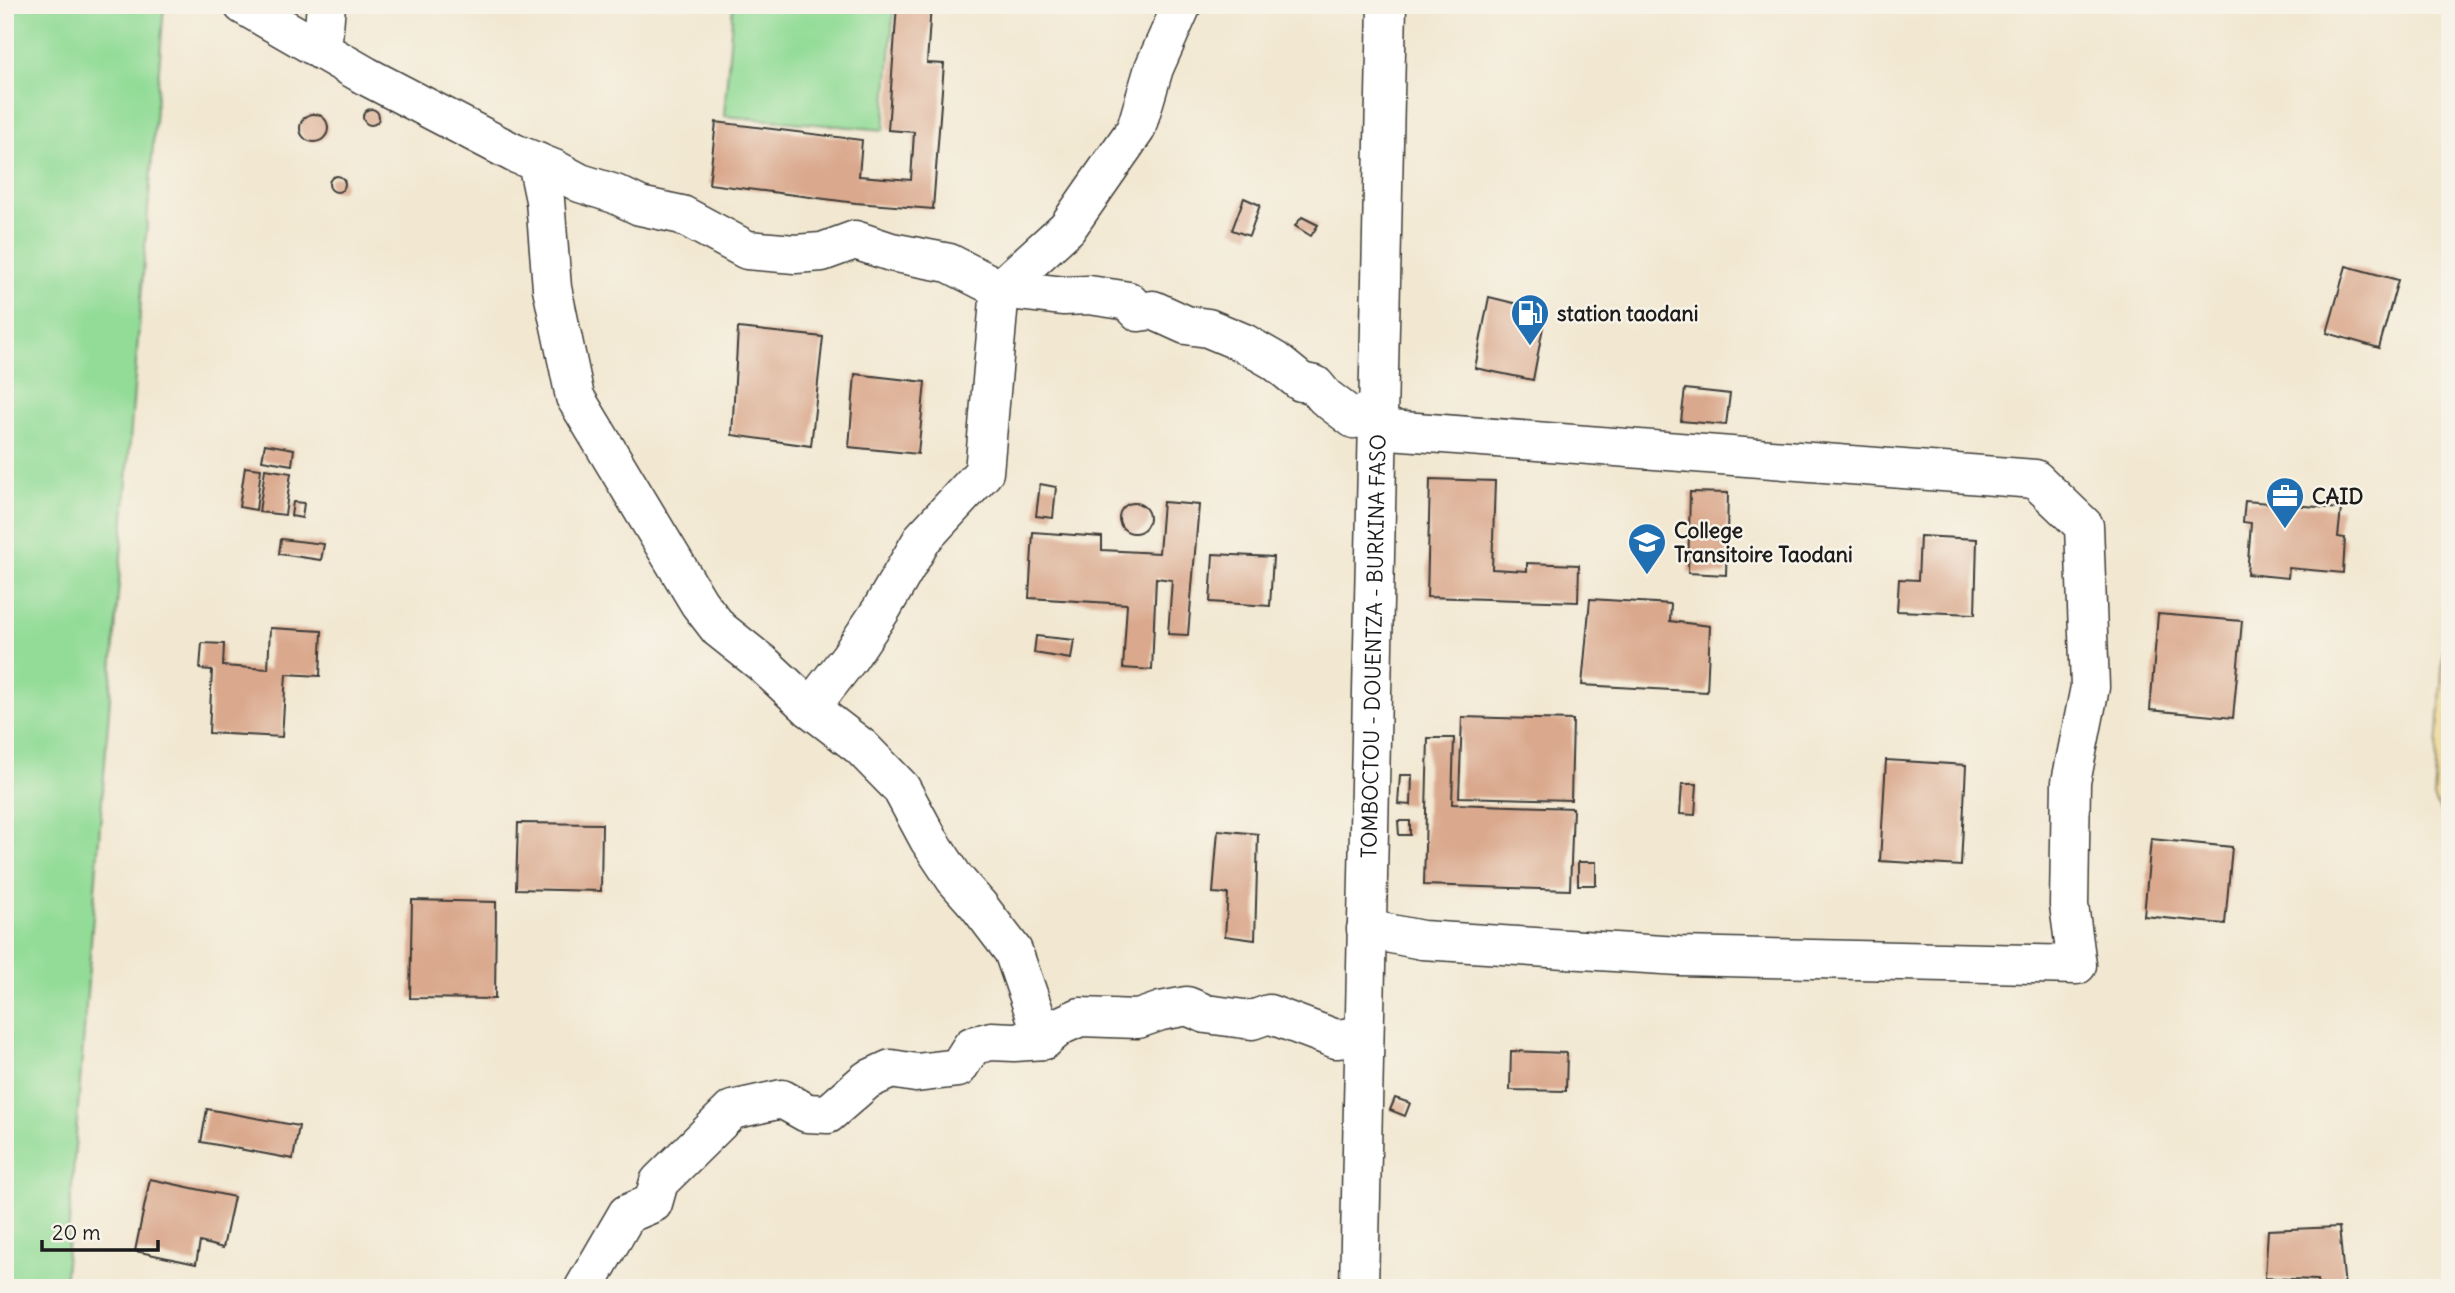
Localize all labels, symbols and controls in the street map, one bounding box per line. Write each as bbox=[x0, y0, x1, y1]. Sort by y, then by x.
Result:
fuel station icon: station taodani bbox=[1509, 292, 1551, 347]
place label: station taodani bbox=[1557, 300, 1698, 327]
street label: TOMBOCTOU - DOUENTZA - BURKINA FASO bbox=[1355, 434, 1391, 859]
office icon: CAID bbox=[2264, 475, 2306, 530]
place label: CAID bbox=[2312, 483, 2363, 510]
place label: College Transitoire Taodani bbox=[1674, 517, 1853, 568]
school or university icon: College Transitoire Taodani bbox=[1626, 521, 1668, 576]
scale bar bbox=[42, 1209, 158, 1253]
text: 20 m bbox=[52, 1219, 101, 1246]

